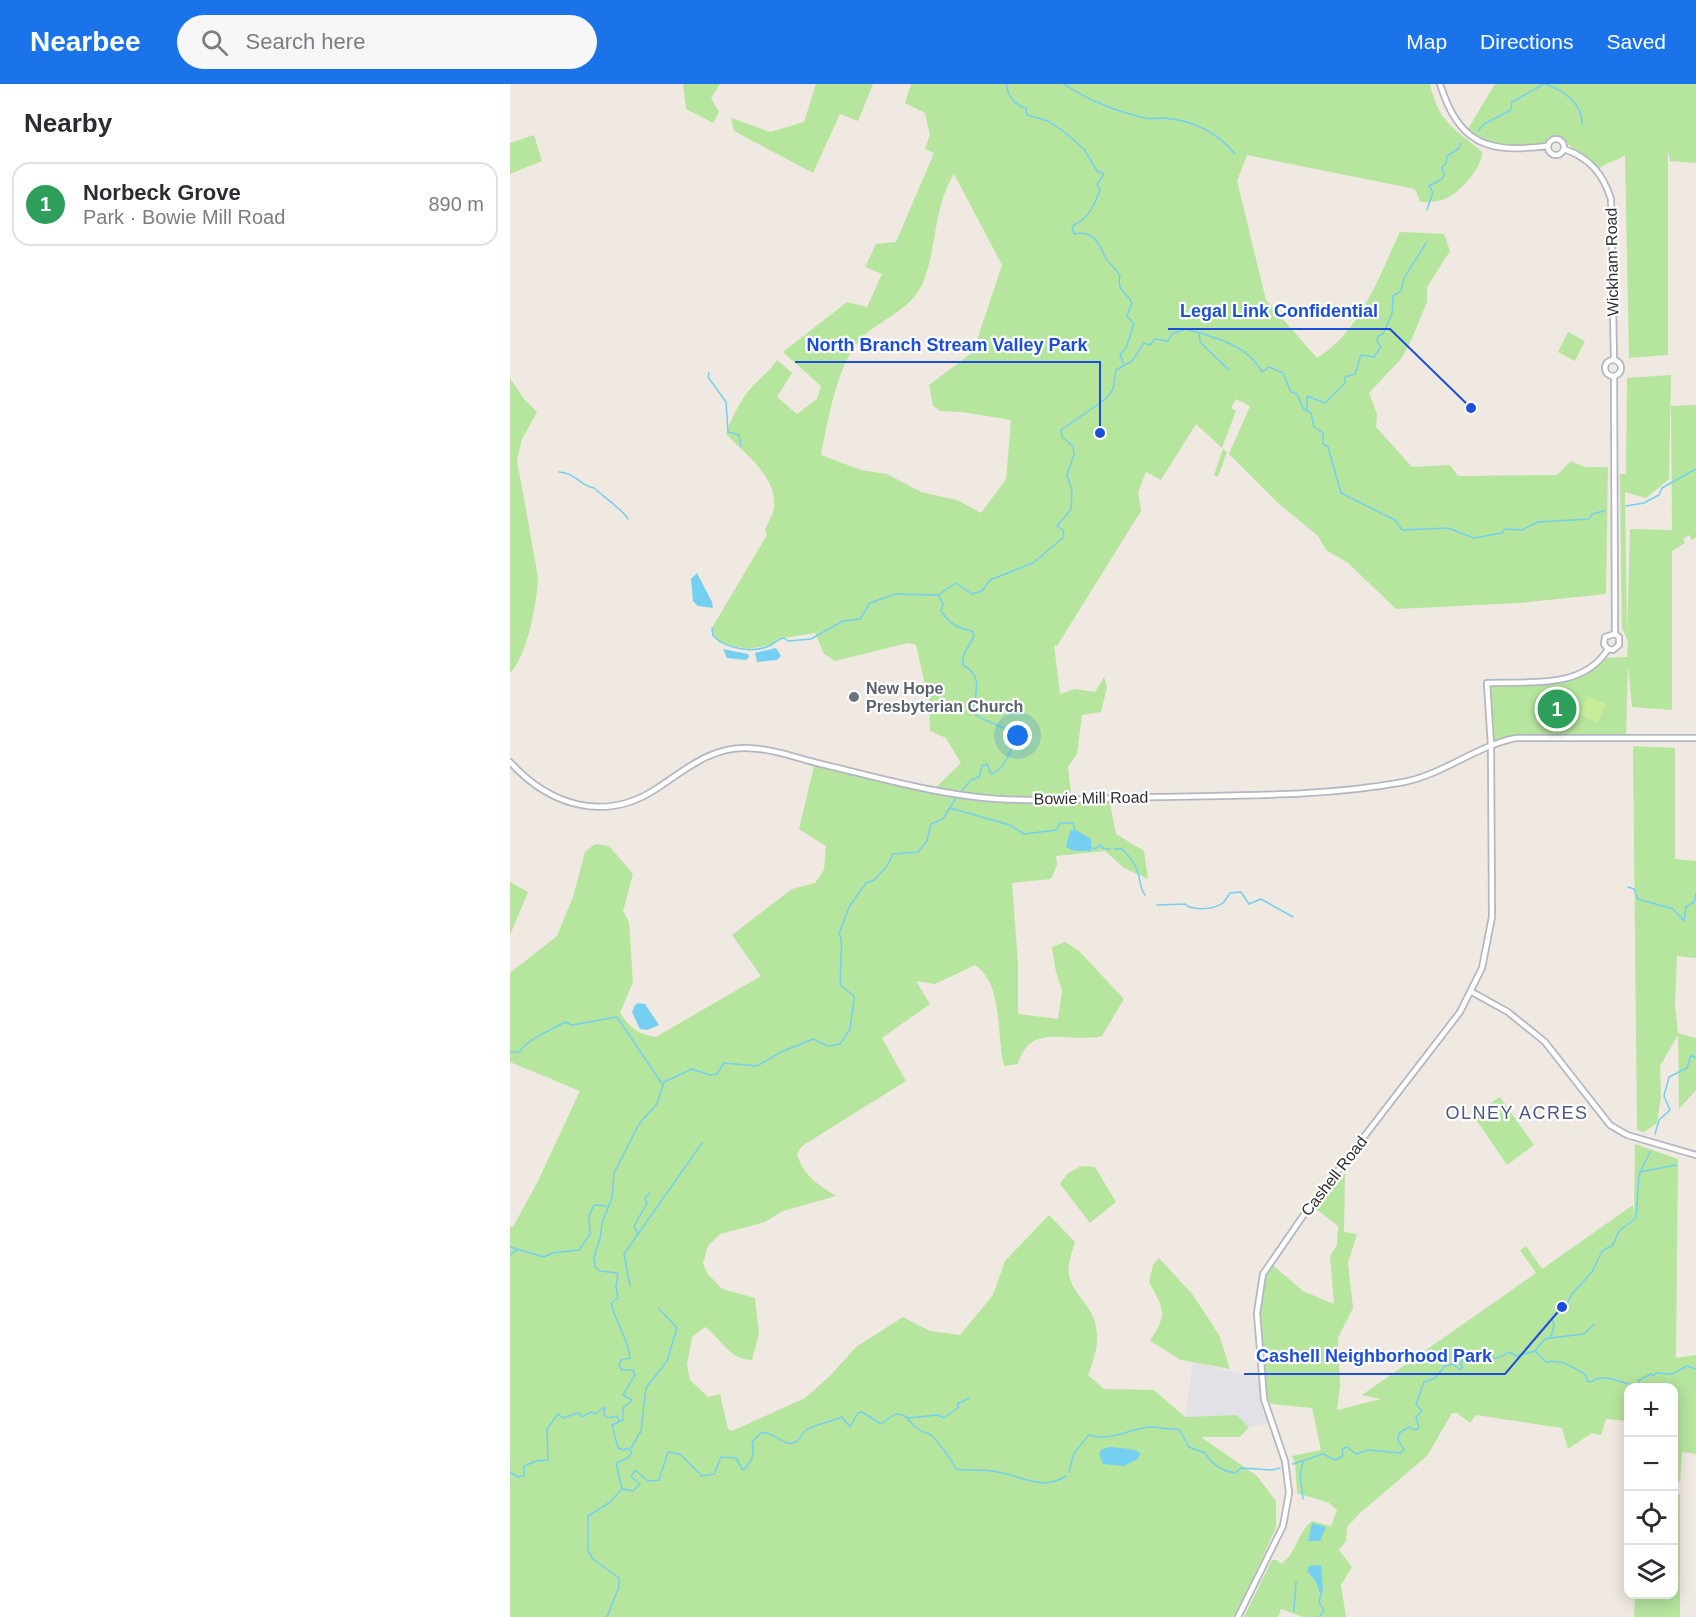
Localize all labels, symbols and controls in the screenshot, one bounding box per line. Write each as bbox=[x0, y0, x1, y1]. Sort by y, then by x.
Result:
search box bbox=[177, 15, 597, 69]
text: Nearbee bbox=[30, 26, 141, 57]
icon: search bbox=[198, 26, 231, 59]
text: Search here bbox=[246, 29, 365, 54]
text: Map bbox=[1406, 30, 1447, 53]
text: Directions bbox=[1480, 30, 1573, 53]
text: Saved bbox=[1606, 30, 1666, 53]
text: Nearby bbox=[24, 108, 112, 138]
text: Norbeck Grove bbox=[83, 180, 241, 205]
text: 1 bbox=[40, 193, 51, 215]
text: 890 m bbox=[428, 193, 484, 215]
text: Park · Bowie Mill Road bbox=[83, 206, 285, 228]
street label: Wickham Road bbox=[1603, 208, 1621, 316]
callout: Legal Link Confidential bbox=[1168, 293, 1390, 329]
text: Legal Link Confidential bbox=[1180, 301, 1378, 321]
callout: North Branch Stream Valley Park bbox=[795, 326, 1100, 362]
text: North Branch Stream Valley Park bbox=[806, 335, 1089, 355]
place label: New Hope Presbyterian Church bbox=[866, 680, 1023, 715]
pin: 1 bbox=[1538, 686, 1576, 732]
marker: New Hope Presbyterian Church bbox=[847, 690, 861, 704]
your location bbox=[1003, 721, 1032, 750]
street label: Bowie Mill Road bbox=[1034, 789, 1148, 807]
district label: OLNEY ACRES bbox=[1445, 1103, 1589, 1123]
street label: Cashell Road bbox=[1298, 1133, 1370, 1219]
callout: Cashell Neighborhood Park bbox=[1244, 1338, 1505, 1374]
text: Cashell Neighborhood Park bbox=[1256, 1346, 1493, 1366]
map controls bbox=[1624, 1383, 1678, 1599]
button: + bbox=[1624, 1383, 1678, 1437]
button: − bbox=[1624, 1437, 1678, 1491]
button: locate bbox=[1624, 1491, 1678, 1545]
button: layers bbox=[1624, 1545, 1678, 1599]

